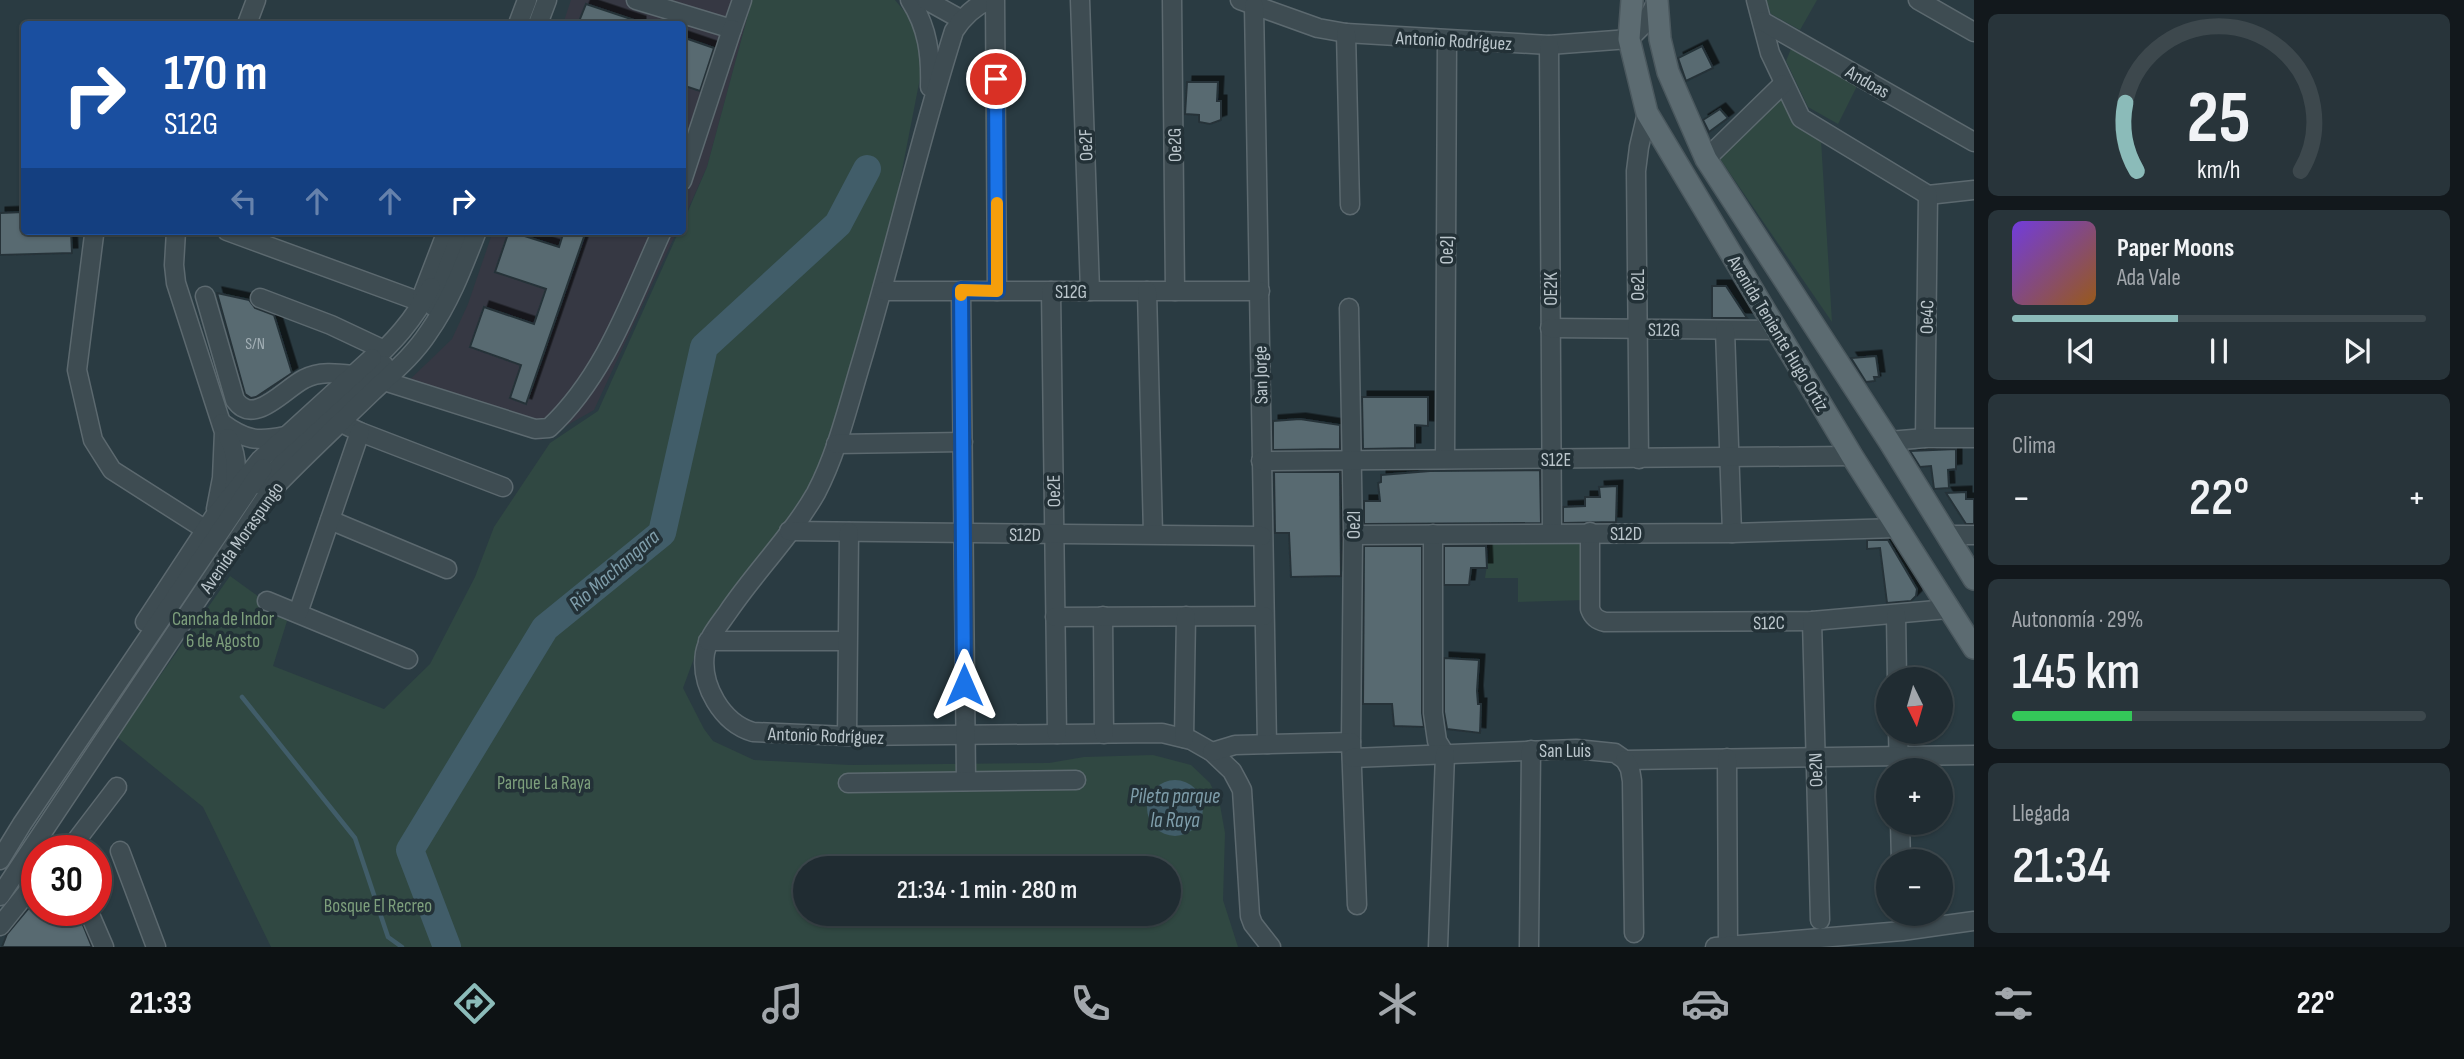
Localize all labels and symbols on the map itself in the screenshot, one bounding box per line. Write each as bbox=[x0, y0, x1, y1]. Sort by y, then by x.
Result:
street label: Antonio Rodríguez bbox=[1394, 27, 1513, 56]
pin bbox=[966, 49, 1026, 109]
street label: Andoas bbox=[1840, 60, 1893, 104]
street label: Oe2F bbox=[1074, 128, 1099, 162]
street label: Oe2G bbox=[1164, 128, 1187, 162]
street label: Oe2J bbox=[1436, 236, 1459, 265]
street label: Avenida Teniente Hugo Ortiz bbox=[1722, 251, 1833, 416]
street label: Oe2L bbox=[1627, 269, 1650, 301]
street label: OE2K bbox=[1540, 272, 1563, 306]
street label: S12G bbox=[1055, 281, 1087, 304]
street label: Oe4C bbox=[1916, 300, 1939, 334]
street label: S12G bbox=[1648, 319, 1680, 342]
house number: S/N bbox=[245, 335, 265, 354]
street label: San Jorge bbox=[1249, 346, 1274, 404]
street label: S12E bbox=[1541, 449, 1571, 472]
street label: Oe2E bbox=[1043, 474, 1066, 508]
street label: Avenida Moraspungo bbox=[195, 478, 289, 599]
street label: Oe2I bbox=[1343, 511, 1366, 539]
street label: S12D bbox=[1610, 523, 1642, 546]
water label: Rio Machangara bbox=[564, 524, 665, 616]
street label: S12D bbox=[1009, 524, 1041, 547]
park label: Cancha de Indor 6 de Agosto bbox=[172, 608, 275, 653]
street label: S12C bbox=[1753, 612, 1785, 635]
position arrow bbox=[927, 648, 1001, 722]
north arrow bbox=[1876, 667, 1953, 744]
street label: Antonio Rodríguez bbox=[766, 723, 885, 750]
street label: San Luis bbox=[1539, 740, 1591, 763]
street label: Oe2N bbox=[1804, 752, 1829, 788]
park label: Parque La Raya bbox=[497, 772, 591, 795]
water label: Pileta parque la Raya bbox=[1130, 784, 1220, 833]
speed limit sign: 30 bbox=[21, 835, 112, 926]
park label: Bosque El Recreo bbox=[324, 895, 432, 918]

